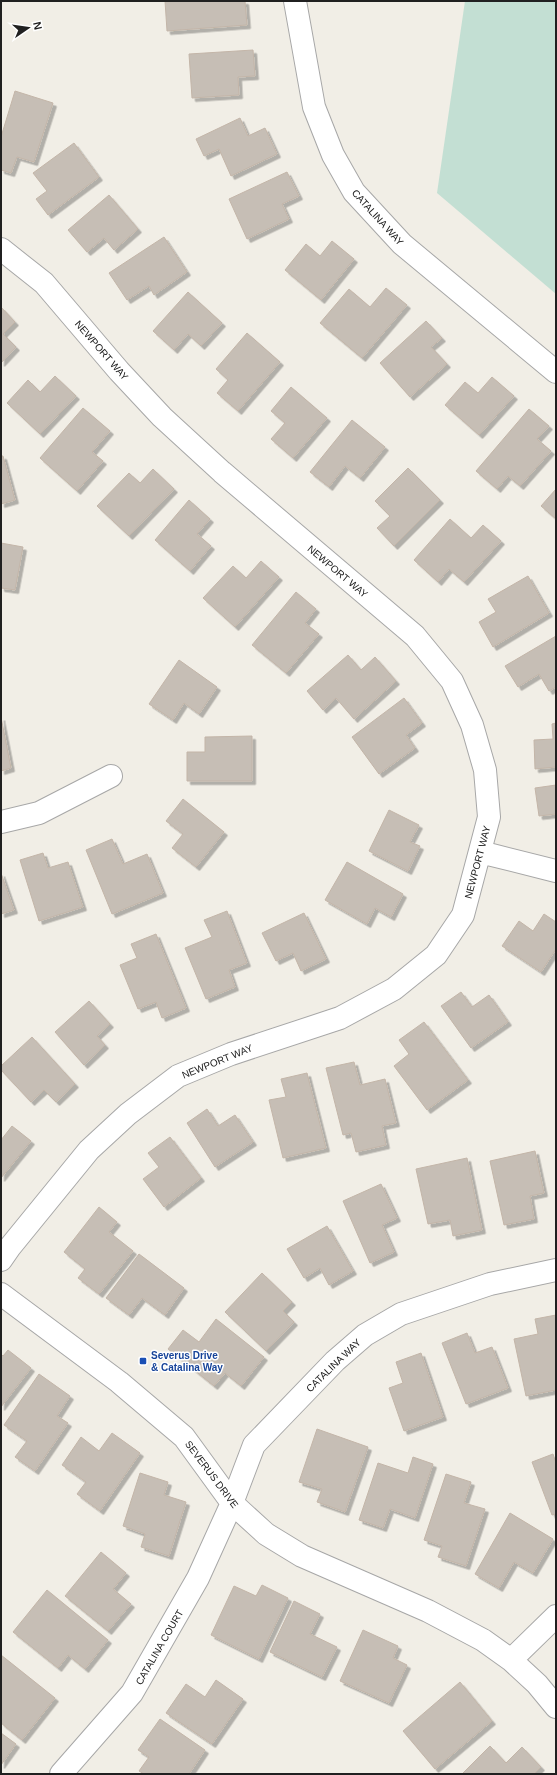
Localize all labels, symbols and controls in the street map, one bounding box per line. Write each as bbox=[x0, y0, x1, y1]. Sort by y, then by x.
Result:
north arrow bbox=[8, 8, 48, 48]
text: N bbox=[31, 21, 44, 31]
street label: CATALINA WAY bbox=[350, 187, 406, 248]
street label: NEWPORT WAY bbox=[73, 318, 131, 383]
street label: NEWPORT WAY bbox=[305, 543, 370, 600]
street label: NEWPORT WAY bbox=[462, 824, 493, 900]
street label: NEWPORT WAY bbox=[180, 1042, 254, 1081]
street label: CATALINA WAY bbox=[304, 1336, 363, 1394]
place label: Severus Drive & Catalina Way bbox=[151, 1350, 223, 1373]
marker: Severus Drive & Catalina Way bbox=[138, 1356, 148, 1366]
street label: SEVERUS DRIVE bbox=[183, 1439, 241, 1510]
street label: CATALINA COURT bbox=[133, 1608, 185, 1687]

